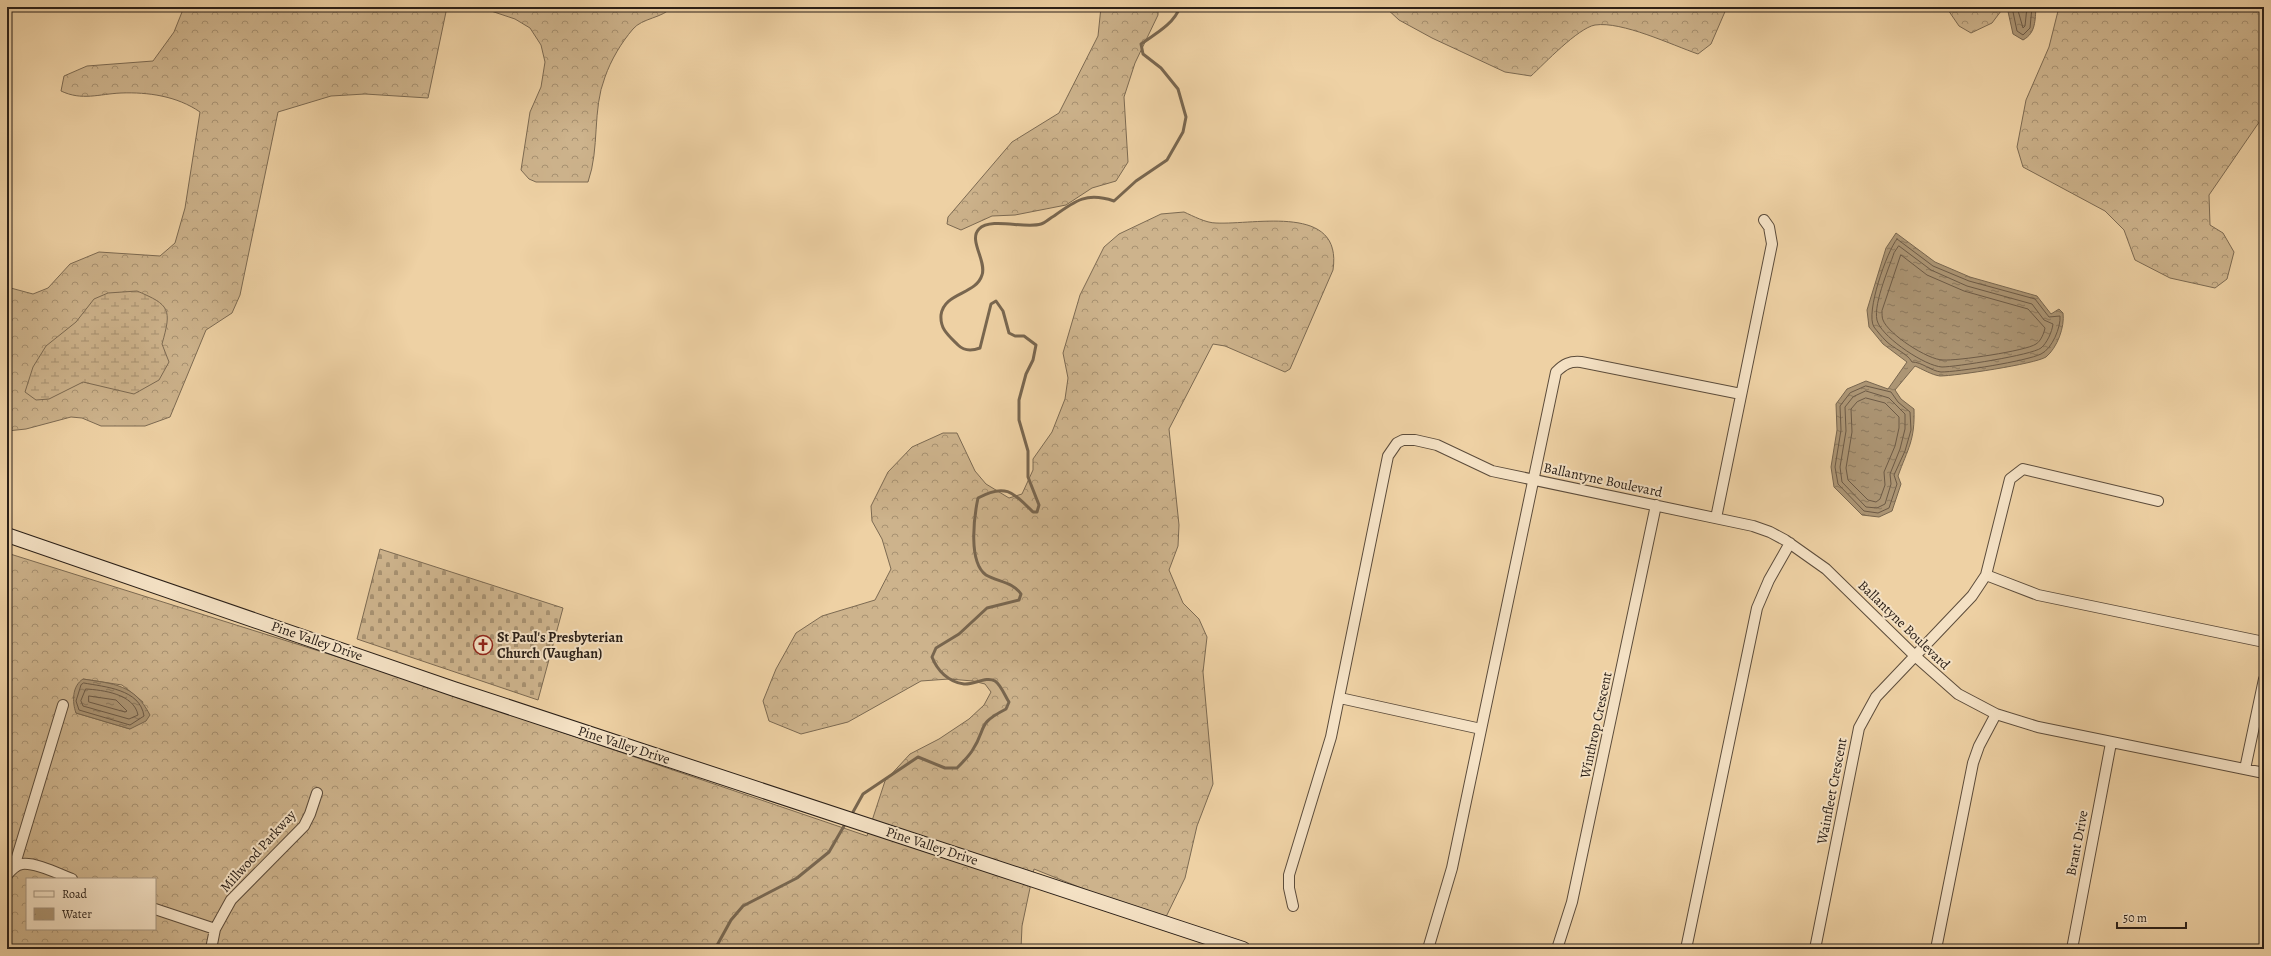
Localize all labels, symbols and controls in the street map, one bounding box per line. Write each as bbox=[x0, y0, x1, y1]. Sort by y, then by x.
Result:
street label: Ballantyne Boulevard bbox=[1542, 458, 1665, 502]
street label: Ballantyne Boulevard bbox=[1854, 576, 1955, 674]
street label: Pine Valley Drive bbox=[269, 616, 365, 666]
place label: St Paul's Presbyterian Church (Vaughan) bbox=[497, 628, 623, 663]
church icon: St Paul's Presbyterian Church (Vaughan) bbox=[472, 634, 494, 656]
street label: Winthrop Crescent bbox=[1575, 670, 1617, 781]
street label: Pine Valley Drive bbox=[576, 721, 672, 769]
street label: Wainfleet Crescent bbox=[1812, 736, 1852, 847]
street label: Millwood Parkway bbox=[216, 805, 301, 896]
street label: Brant Drive bbox=[2061, 809, 2093, 877]
street label: Pine Valley Drive bbox=[884, 822, 980, 870]
legend bbox=[26, 878, 156, 930]
text: Road bbox=[62, 886, 88, 902]
scale bar bbox=[2117, 904, 2186, 930]
text: Water bbox=[61, 906, 92, 922]
text: 50 m bbox=[2123, 910, 2147, 926]

